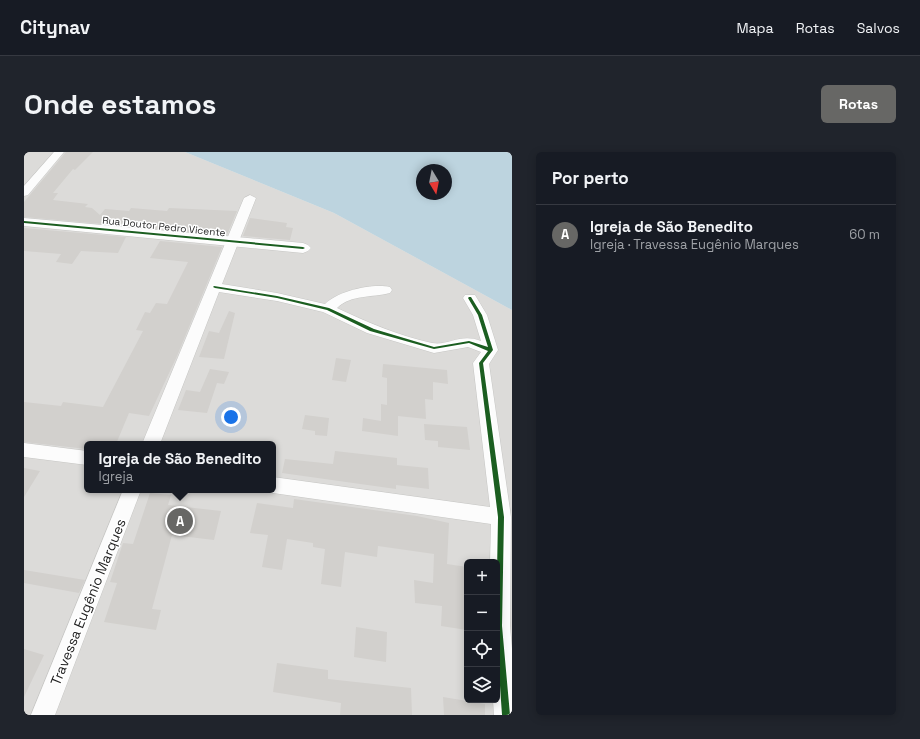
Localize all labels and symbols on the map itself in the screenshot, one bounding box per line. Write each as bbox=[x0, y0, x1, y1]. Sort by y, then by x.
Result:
north arrow bbox=[416, 164, 452, 200]
street label: Rua Doutor Pedro Vicente bbox=[102, 214, 226, 239]
your location bbox=[221, 407, 241, 427]
pin: A bbox=[167, 506, 193, 536]
street label: Travessa Eugênio Marques bbox=[46, 516, 130, 688]

